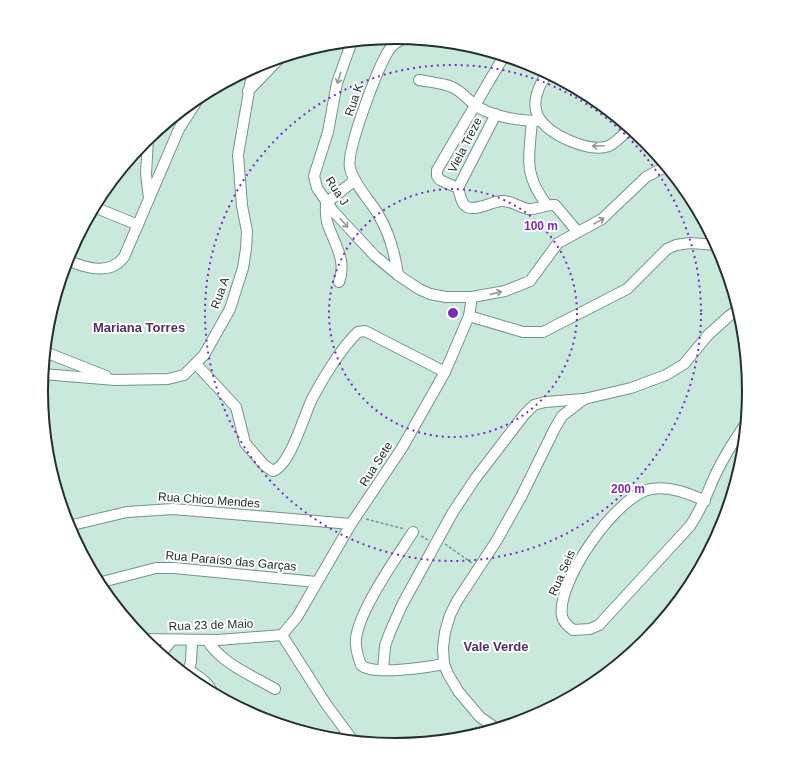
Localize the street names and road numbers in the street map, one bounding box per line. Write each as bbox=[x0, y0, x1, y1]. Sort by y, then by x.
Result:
street label: Rua K bbox=[342, 82, 366, 118]
street label: Viela Treze bbox=[445, 115, 485, 175]
street label: Rua J bbox=[323, 174, 351, 208]
street label: Rua A bbox=[208, 275, 232, 311]
street label: Rua Sete bbox=[357, 439, 396, 489]
street label: Rua Chico Mendes bbox=[158, 489, 260, 511]
street label: Rua Paraíso das Garças bbox=[165, 548, 297, 574]
street label: Rua Seis bbox=[546, 548, 578, 598]
street label: Rua 23 de Maio bbox=[168, 617, 254, 633]

